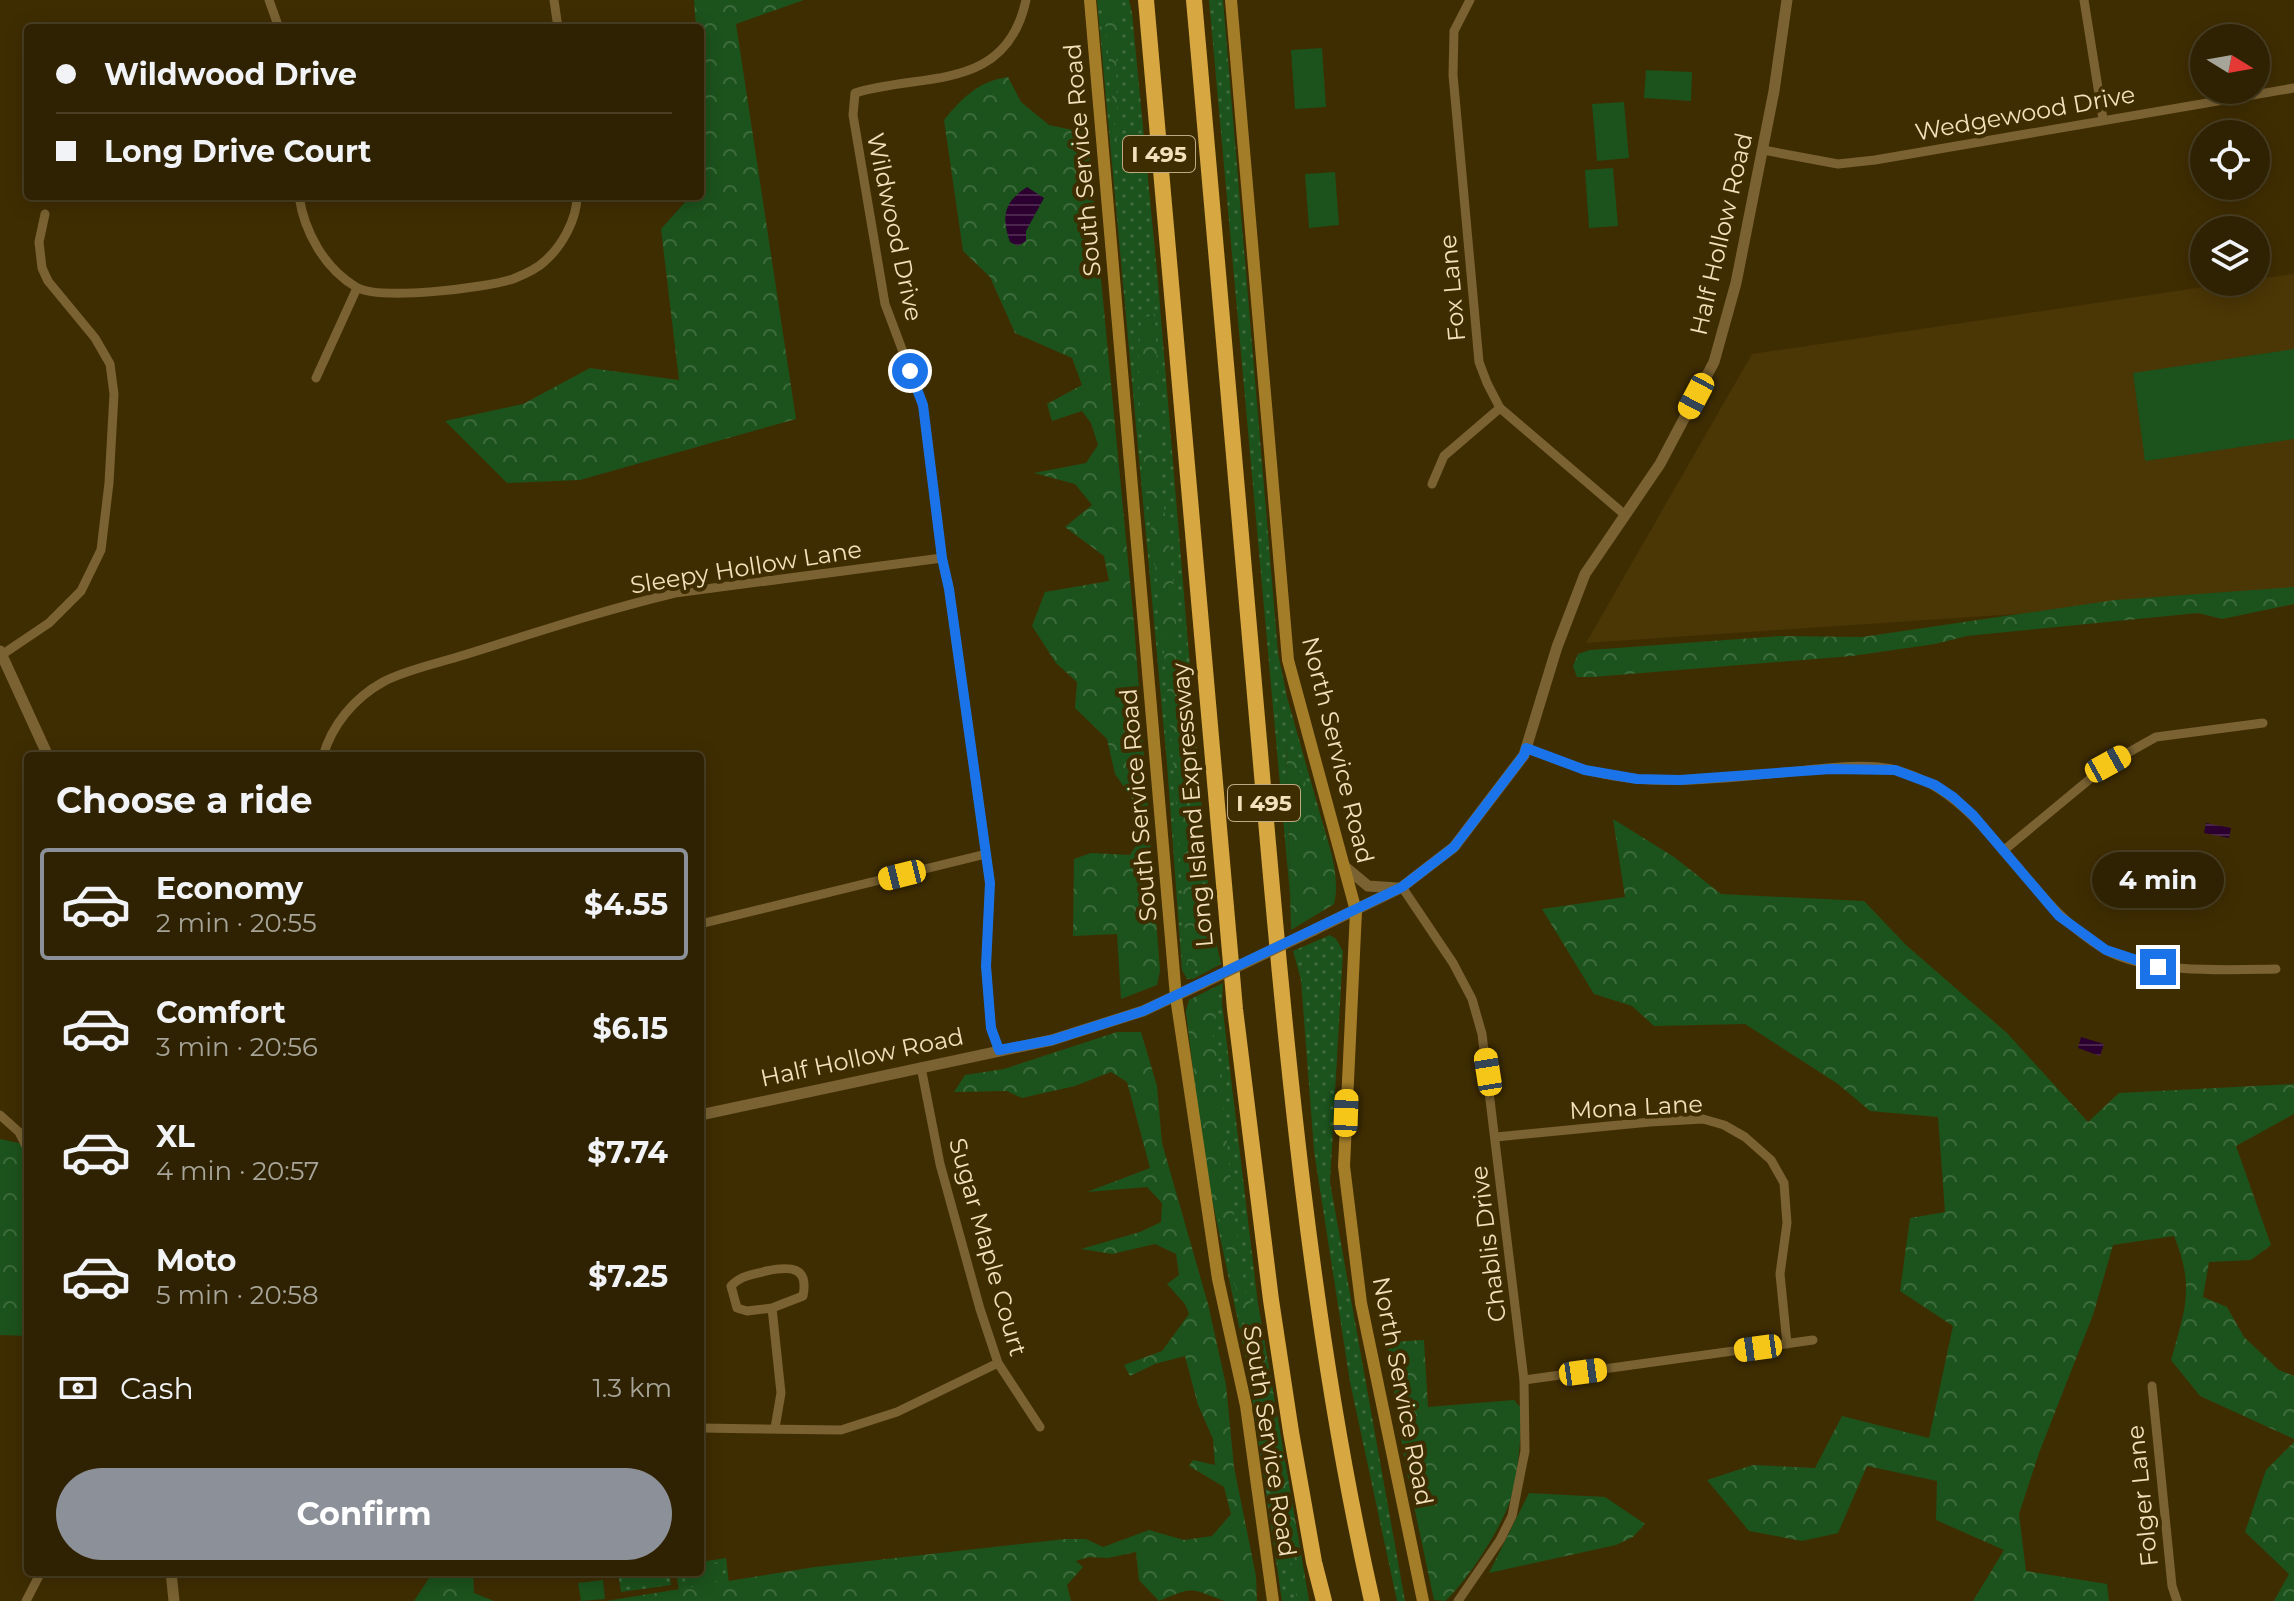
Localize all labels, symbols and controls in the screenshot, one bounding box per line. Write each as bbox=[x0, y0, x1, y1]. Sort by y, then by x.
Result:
north arrow bbox=[2190, 24, 2270, 104]
map controls bbox=[2190, 24, 2270, 296]
street label: South Service Road bbox=[1057, 42, 1107, 278]
text: Wildwood Drive bbox=[104, 56, 357, 93]
street label: Wedgewood Drive bbox=[1913, 79, 2137, 147]
button: locate bbox=[2190, 120, 2270, 200]
street label: Wildwood Drive bbox=[861, 130, 929, 324]
street label: Half Hollow Road bbox=[1684, 130, 1758, 338]
text: Long Drive Court bbox=[104, 133, 371, 170]
road number: I 495 bbox=[1123, 136, 1195, 172]
button: layers bbox=[2190, 216, 2270, 296]
street label: Fox Lane bbox=[1433, 233, 1471, 343]
route start bbox=[892, 353, 928, 389]
car bbox=[1674, 369, 1718, 423]
street label: Sleepy Hollow Lane bbox=[628, 534, 864, 600]
street label: North Service Road bbox=[1296, 634, 1380, 866]
street label: Long Island Expressway bbox=[1165, 662, 1219, 948]
street label: South Service Road bbox=[1113, 687, 1163, 923]
car bbox=[2081, 742, 2135, 786]
text: Choose a ride bbox=[56, 778, 313, 822]
road number: I 495 bbox=[1228, 785, 1300, 821]
callout: 4 min bbox=[2092, 851, 2224, 907]
car bbox=[876, 858, 928, 892]
text: 4 min bbox=[2119, 864, 2197, 896]
icon: car bbox=[60, 868, 132, 940]
text: Economy bbox=[156, 870, 303, 907]
text: $4.55 bbox=[584, 886, 668, 923]
text: 2 min · 20:55 bbox=[156, 907, 317, 939]
route end bbox=[2140, 949, 2176, 985]
icon: car bbox=[60, 992, 132, 1064]
text: Comfort bbox=[156, 994, 286, 1031]
text: $6.15 bbox=[592, 1010, 668, 1047]
street label: Half Hollow Road bbox=[758, 1021, 966, 1093]
text: 3 min · 20:56 bbox=[156, 1031, 318, 1063]
car bbox=[1472, 1046, 1504, 1098]
car bbox=[1333, 1089, 1359, 1137]
street label: Mona Lane bbox=[1569, 1089, 1703, 1125]
icon: car bbox=[60, 1116, 132, 1188]
text: XL bbox=[156, 1118, 195, 1155]
text: $7.74 bbox=[587, 1134, 668, 1171]
street label: Sugar Maple Court bbox=[943, 1135, 1033, 1360]
text: 4 min · 20:57 bbox=[156, 1155, 319, 1187]
street label: Chablis Drive bbox=[1464, 1164, 1512, 1324]
icon: car bbox=[60, 1240, 132, 1312]
text: Moto bbox=[156, 1242, 237, 1279]
text: $7.25 bbox=[588, 1258, 668, 1295]
street label: North Service Road bbox=[1367, 1274, 1439, 1508]
text: 5 min · 20:58 bbox=[156, 1279, 319, 1311]
street label: South Service Road bbox=[1237, 1323, 1303, 1559]
car bbox=[1733, 1333, 1783, 1363]
car bbox=[1558, 1357, 1608, 1387]
icon: cash bbox=[56, 1366, 100, 1410]
text: Cash bbox=[120, 1370, 194, 1407]
text: 1.3 km bbox=[592, 1372, 672, 1404]
street label: Folger Lane bbox=[2120, 1424, 2164, 1568]
button: Confirm bbox=[56, 1468, 672, 1560]

